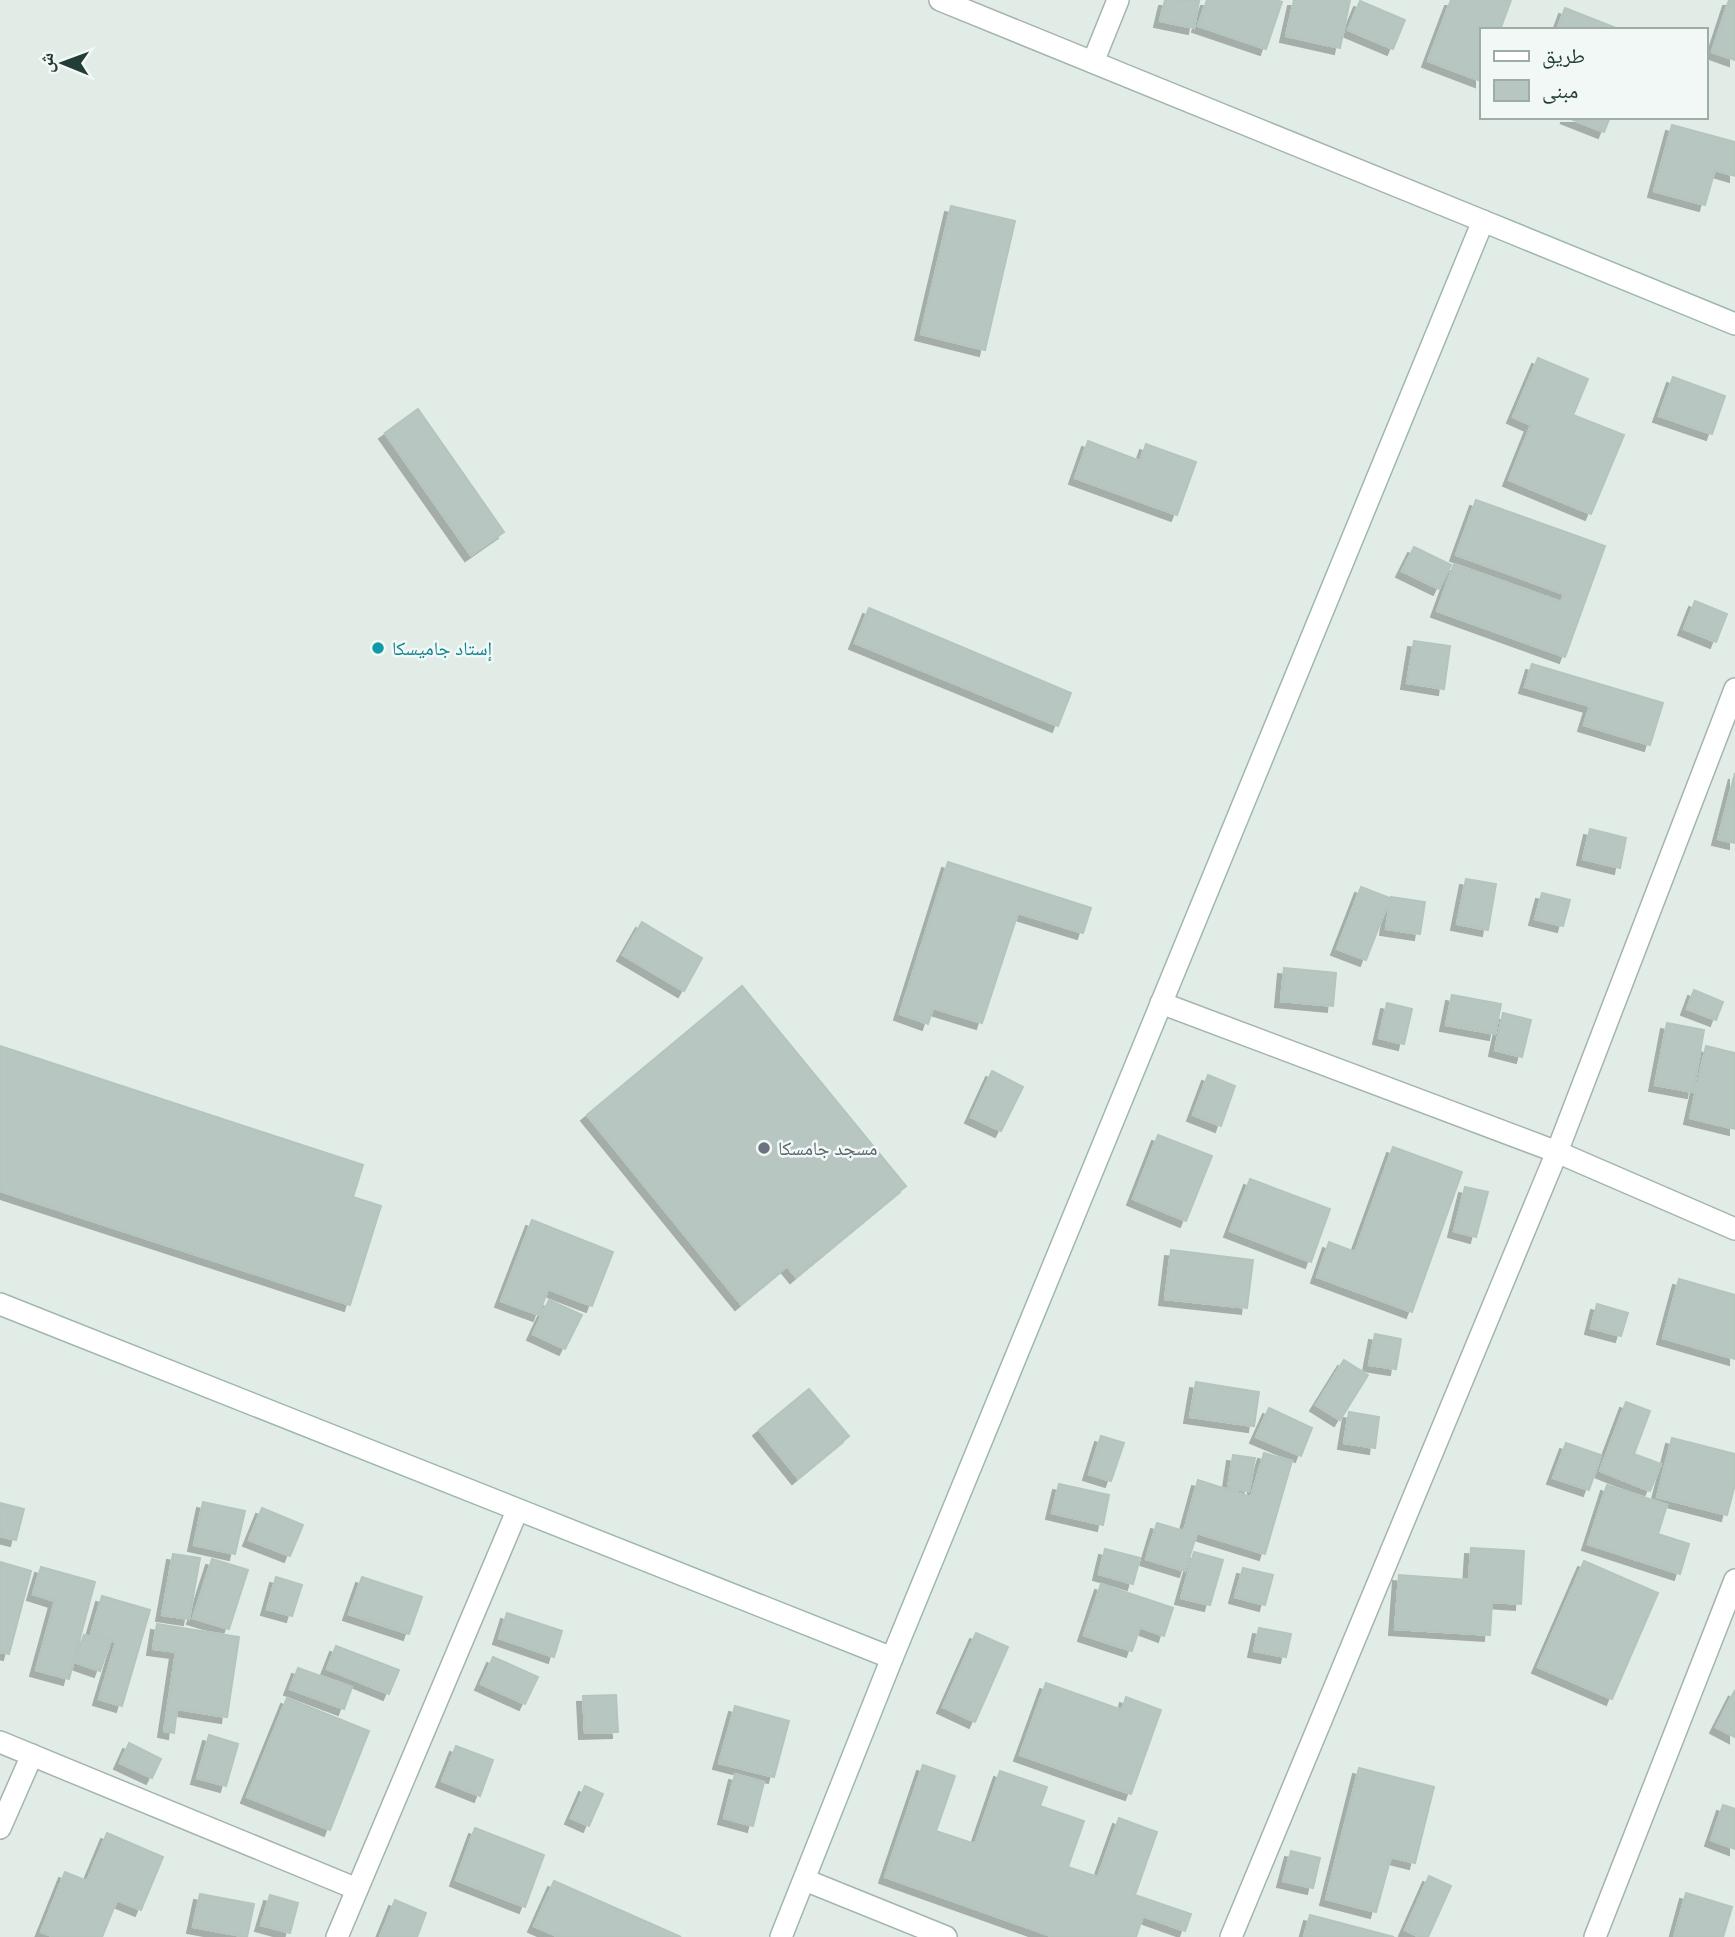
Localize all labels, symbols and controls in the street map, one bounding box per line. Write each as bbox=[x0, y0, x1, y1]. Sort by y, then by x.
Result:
north arrow bbox=[28, 28, 98, 98]
legend bbox=[1480, 28, 1707, 119]
text: طريق bbox=[1542, 43, 1585, 69]
text: ش bbox=[35, 52, 58, 73]
text: مبنى bbox=[1542, 78, 1578, 104]
place label: إستاد جاميسكا bbox=[392, 637, 492, 662]
marker: إستاد جاميسكا bbox=[370, 640, 386, 656]
place label: مسجد جامسكا bbox=[778, 1137, 877, 1159]
marker: مسجد جامسكا bbox=[756, 1140, 772, 1156]

